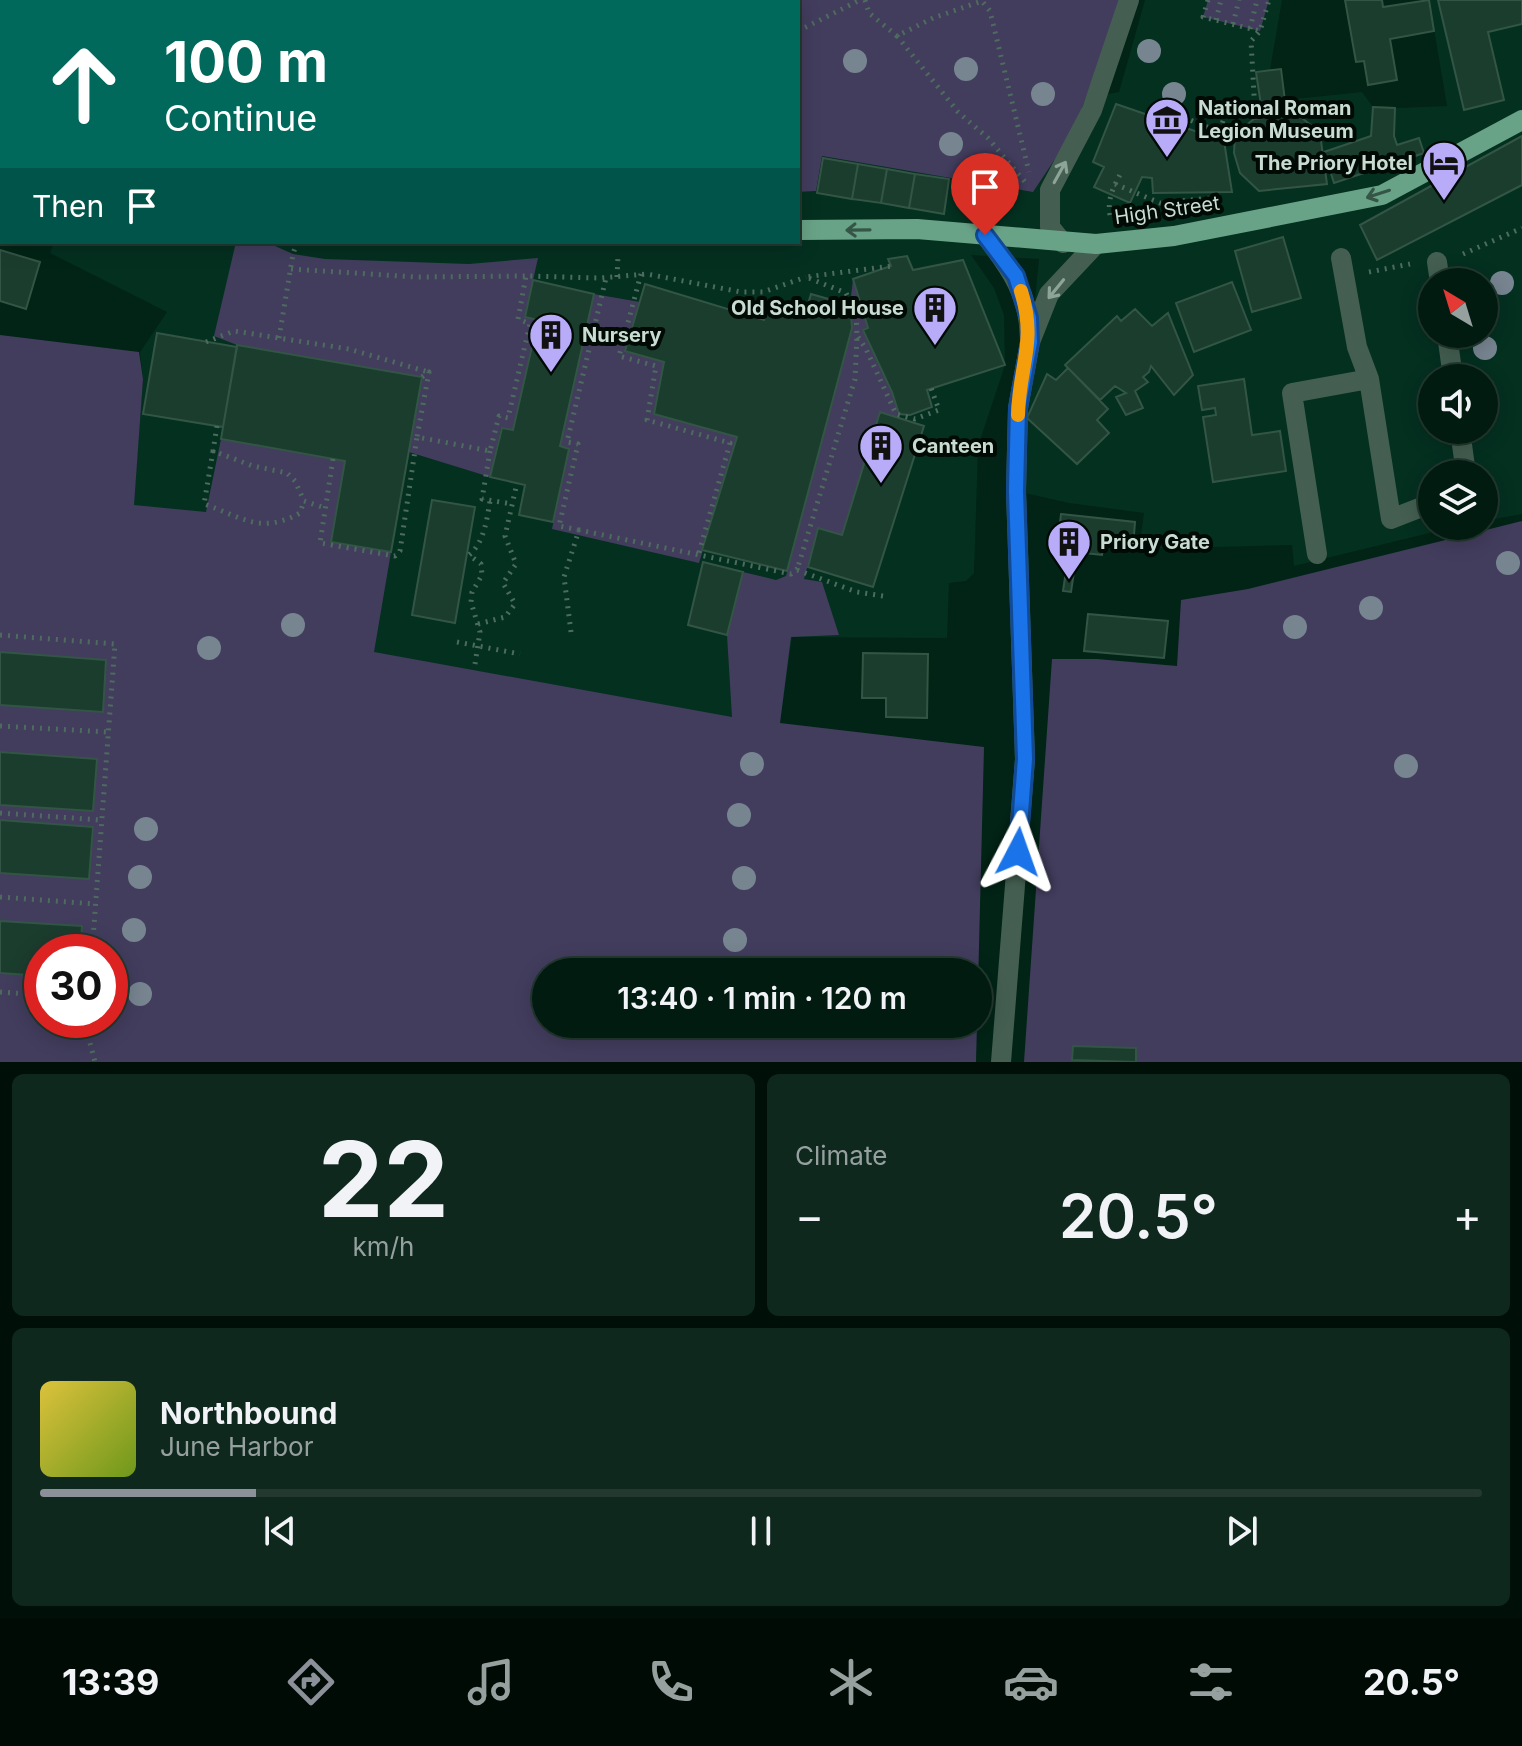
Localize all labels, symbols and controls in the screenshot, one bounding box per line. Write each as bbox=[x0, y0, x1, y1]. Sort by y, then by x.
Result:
text: 100 m bbox=[164, 28, 328, 96]
icon: ahead bbox=[32, 32, 136, 136]
text: Continue bbox=[164, 96, 317, 140]
museum icon: National Roman Legion Museum bbox=[1143, 96, 1191, 159]
place label: National Roman Legion Museum bbox=[1198, 96, 1354, 143]
hotel icon: The Priory Hotel bbox=[1420, 139, 1468, 202]
place label: The Priory Hotel bbox=[1255, 151, 1413, 175]
pin bbox=[951, 153, 1019, 235]
one-way arrow bbox=[1052, 161, 1068, 184]
icon: arrive bbox=[963, 165, 1007, 209]
icon: arrive bbox=[120, 184, 164, 228]
text: Then bbox=[32, 188, 104, 224]
one-way arrow bbox=[1366, 188, 1391, 202]
street label: High Street bbox=[1113, 191, 1222, 229]
one-way arrow bbox=[845, 222, 872, 238]
north arrow bbox=[1418, 268, 1498, 348]
map controls bbox=[1418, 268, 1498, 540]
one-way arrow bbox=[1047, 278, 1065, 299]
building icon: Old School House bbox=[911, 284, 959, 347]
place label: Old School House bbox=[731, 296, 904, 320]
building icon: Nursery bbox=[527, 311, 575, 374]
place label: Nursery bbox=[582, 323, 661, 347]
button: sound bbox=[1418, 364, 1498, 444]
building icon: Canteen bbox=[857, 422, 905, 485]
place label: Canteen bbox=[912, 434, 994, 458]
button: layers bbox=[1418, 460, 1498, 540]
building icon: Priory Gate bbox=[1045, 518, 1093, 581]
place label: Priory Gate bbox=[1100, 530, 1210, 554]
position arrow bbox=[976, 810, 1060, 894]
speed limit sign: 30 bbox=[24, 934, 128, 1038]
text: 13:40 · 1 min · 120 m bbox=[617, 980, 907, 1016]
text: 22 bbox=[318, 1116, 449, 1242]
text: Climate bbox=[795, 1140, 887, 1171]
text: 20.5° bbox=[1059, 1180, 1218, 1252]
text: − bbox=[795, 1189, 824, 1243]
text: + bbox=[1453, 1189, 1482, 1243]
text: km/h bbox=[353, 1231, 414, 1262]
text: Northbound bbox=[160, 1395, 337, 1431]
text: June Harbor bbox=[160, 1431, 313, 1462]
icon: previous bbox=[258, 1509, 302, 1553]
icon: pause bbox=[739, 1509, 783, 1553]
icon: next bbox=[1220, 1509, 1264, 1553]
icon: directions bbox=[283, 1654, 339, 1710]
icon: music bbox=[463, 1654, 519, 1710]
icon: phone bbox=[643, 1654, 699, 1710]
icon: climate bbox=[823, 1654, 879, 1710]
icon: car bbox=[1003, 1654, 1059, 1710]
icon: filters bbox=[1183, 1654, 1239, 1710]
text: 13:39 bbox=[62, 1660, 159, 1704]
text: 20.5° bbox=[1363, 1660, 1460, 1704]

